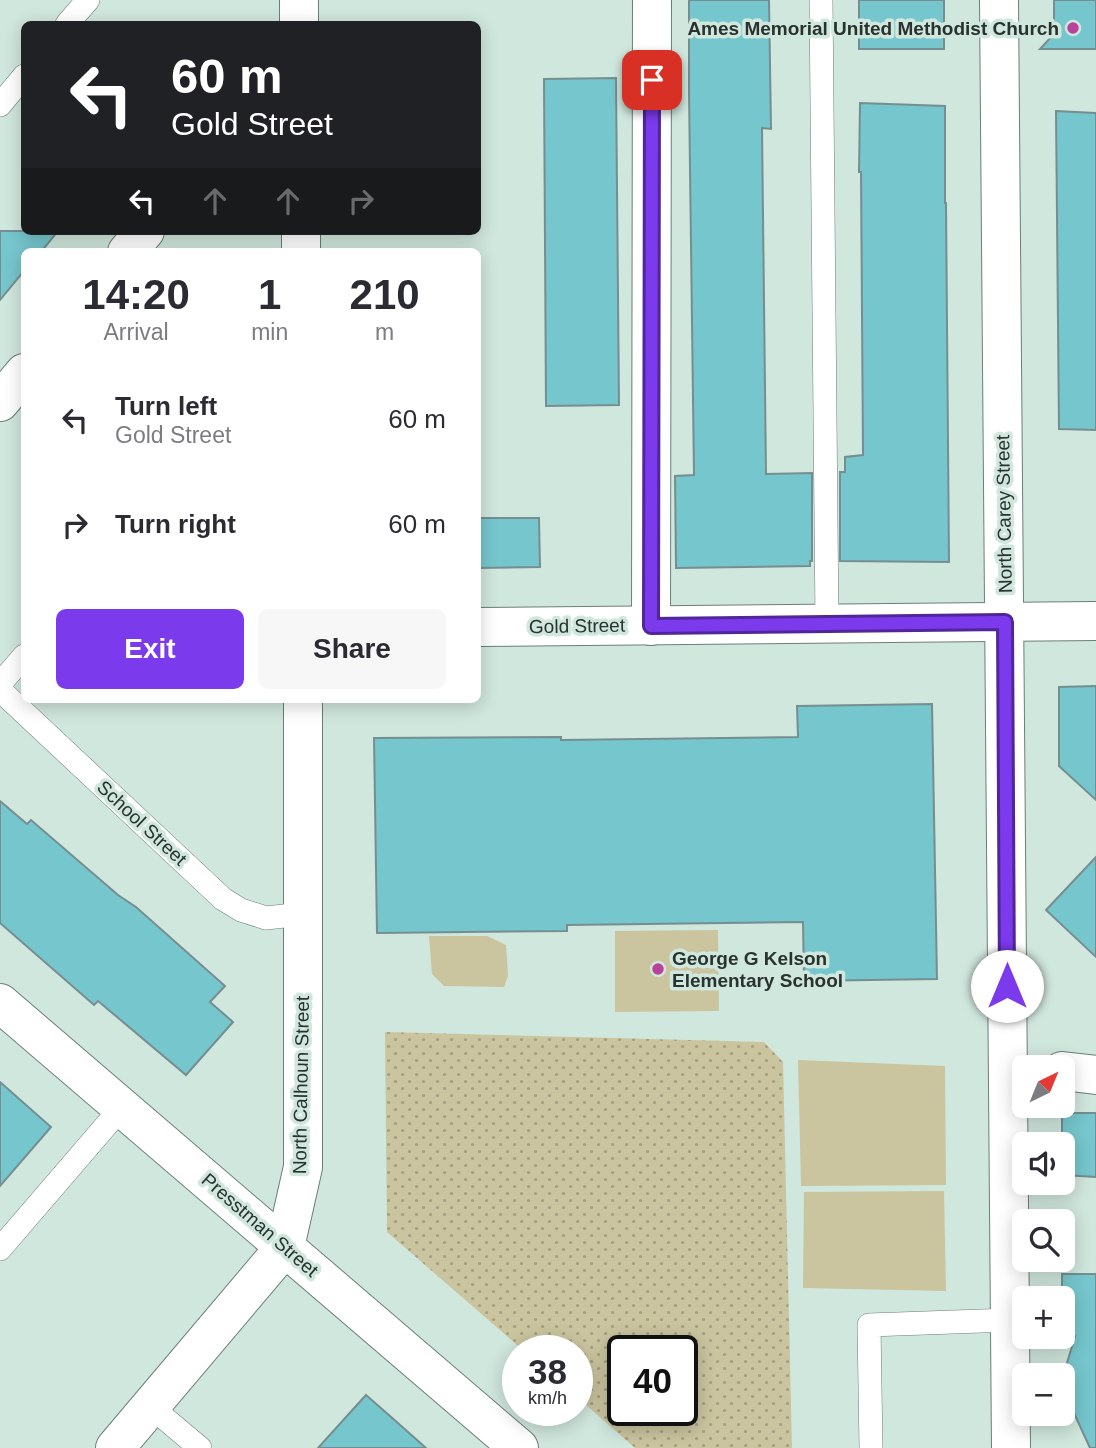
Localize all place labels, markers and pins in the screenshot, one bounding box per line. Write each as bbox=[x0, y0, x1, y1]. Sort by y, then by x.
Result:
place label: Ames Memorial United Methodist Church bbox=[687, 18, 1059, 39]
marker: Ames Memorial United Methodist Church bbox=[1065, 20, 1081, 36]
pin bbox=[622, 50, 682, 110]
place label: George G Kelson Elementary School bbox=[672, 948, 843, 991]
marker: George G Kelson Elementary School bbox=[650, 961, 666, 977]

